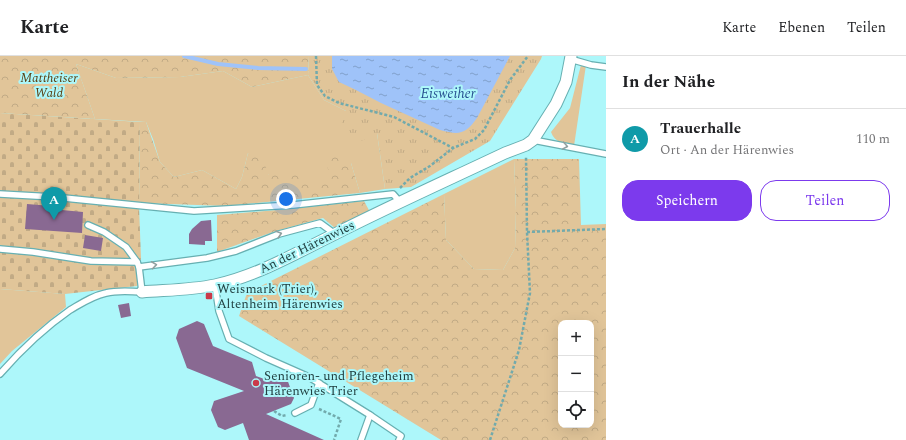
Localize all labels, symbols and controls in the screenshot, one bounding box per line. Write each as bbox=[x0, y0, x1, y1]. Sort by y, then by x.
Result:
text: Karte bbox=[20, 13, 69, 42]
text: Karte bbox=[722, 17, 756, 38]
text: Ebenen bbox=[778, 17, 825, 38]
text: Teilen bbox=[847, 17, 886, 38]
park label: Mattheiser Wald bbox=[20, 68, 78, 103]
text: In der Nähe bbox=[622, 69, 715, 95]
water label: Eisweiher bbox=[420, 83, 476, 104]
text: Trauerhalle bbox=[660, 117, 741, 140]
text: A bbox=[630, 129, 640, 149]
text: 110 m bbox=[856, 129, 890, 149]
text: Ort · An der Härenwies bbox=[660, 140, 794, 160]
one-way arrow bbox=[562, 141, 568, 150]
button: Speichern bbox=[622, 180, 752, 221]
button: Teilen bbox=[760, 180, 890, 221]
pin: A bbox=[41, 187, 67, 220]
your location bbox=[276, 189, 296, 209]
street label: An der Härenwies bbox=[256, 215, 358, 279]
one-way arrow bbox=[275, 230, 282, 239]
one-way arrow bbox=[150, 261, 157, 270]
place label: Weismark (Trier), Altenheim Härenwies bbox=[217, 279, 343, 314]
marker: Weismark (Trier), Altenheim Härenwies bbox=[204, 291, 214, 301]
map controls bbox=[558, 320, 594, 428]
button: + bbox=[558, 320, 594, 356]
button: − bbox=[558, 356, 594, 392]
place label: Senioren- und Pflegeheim Härenwies Trier bbox=[264, 366, 414, 401]
marker: Senioren- und Pflegeheim Härenwies Trier bbox=[251, 378, 261, 388]
button: locate bbox=[558, 392, 594, 428]

